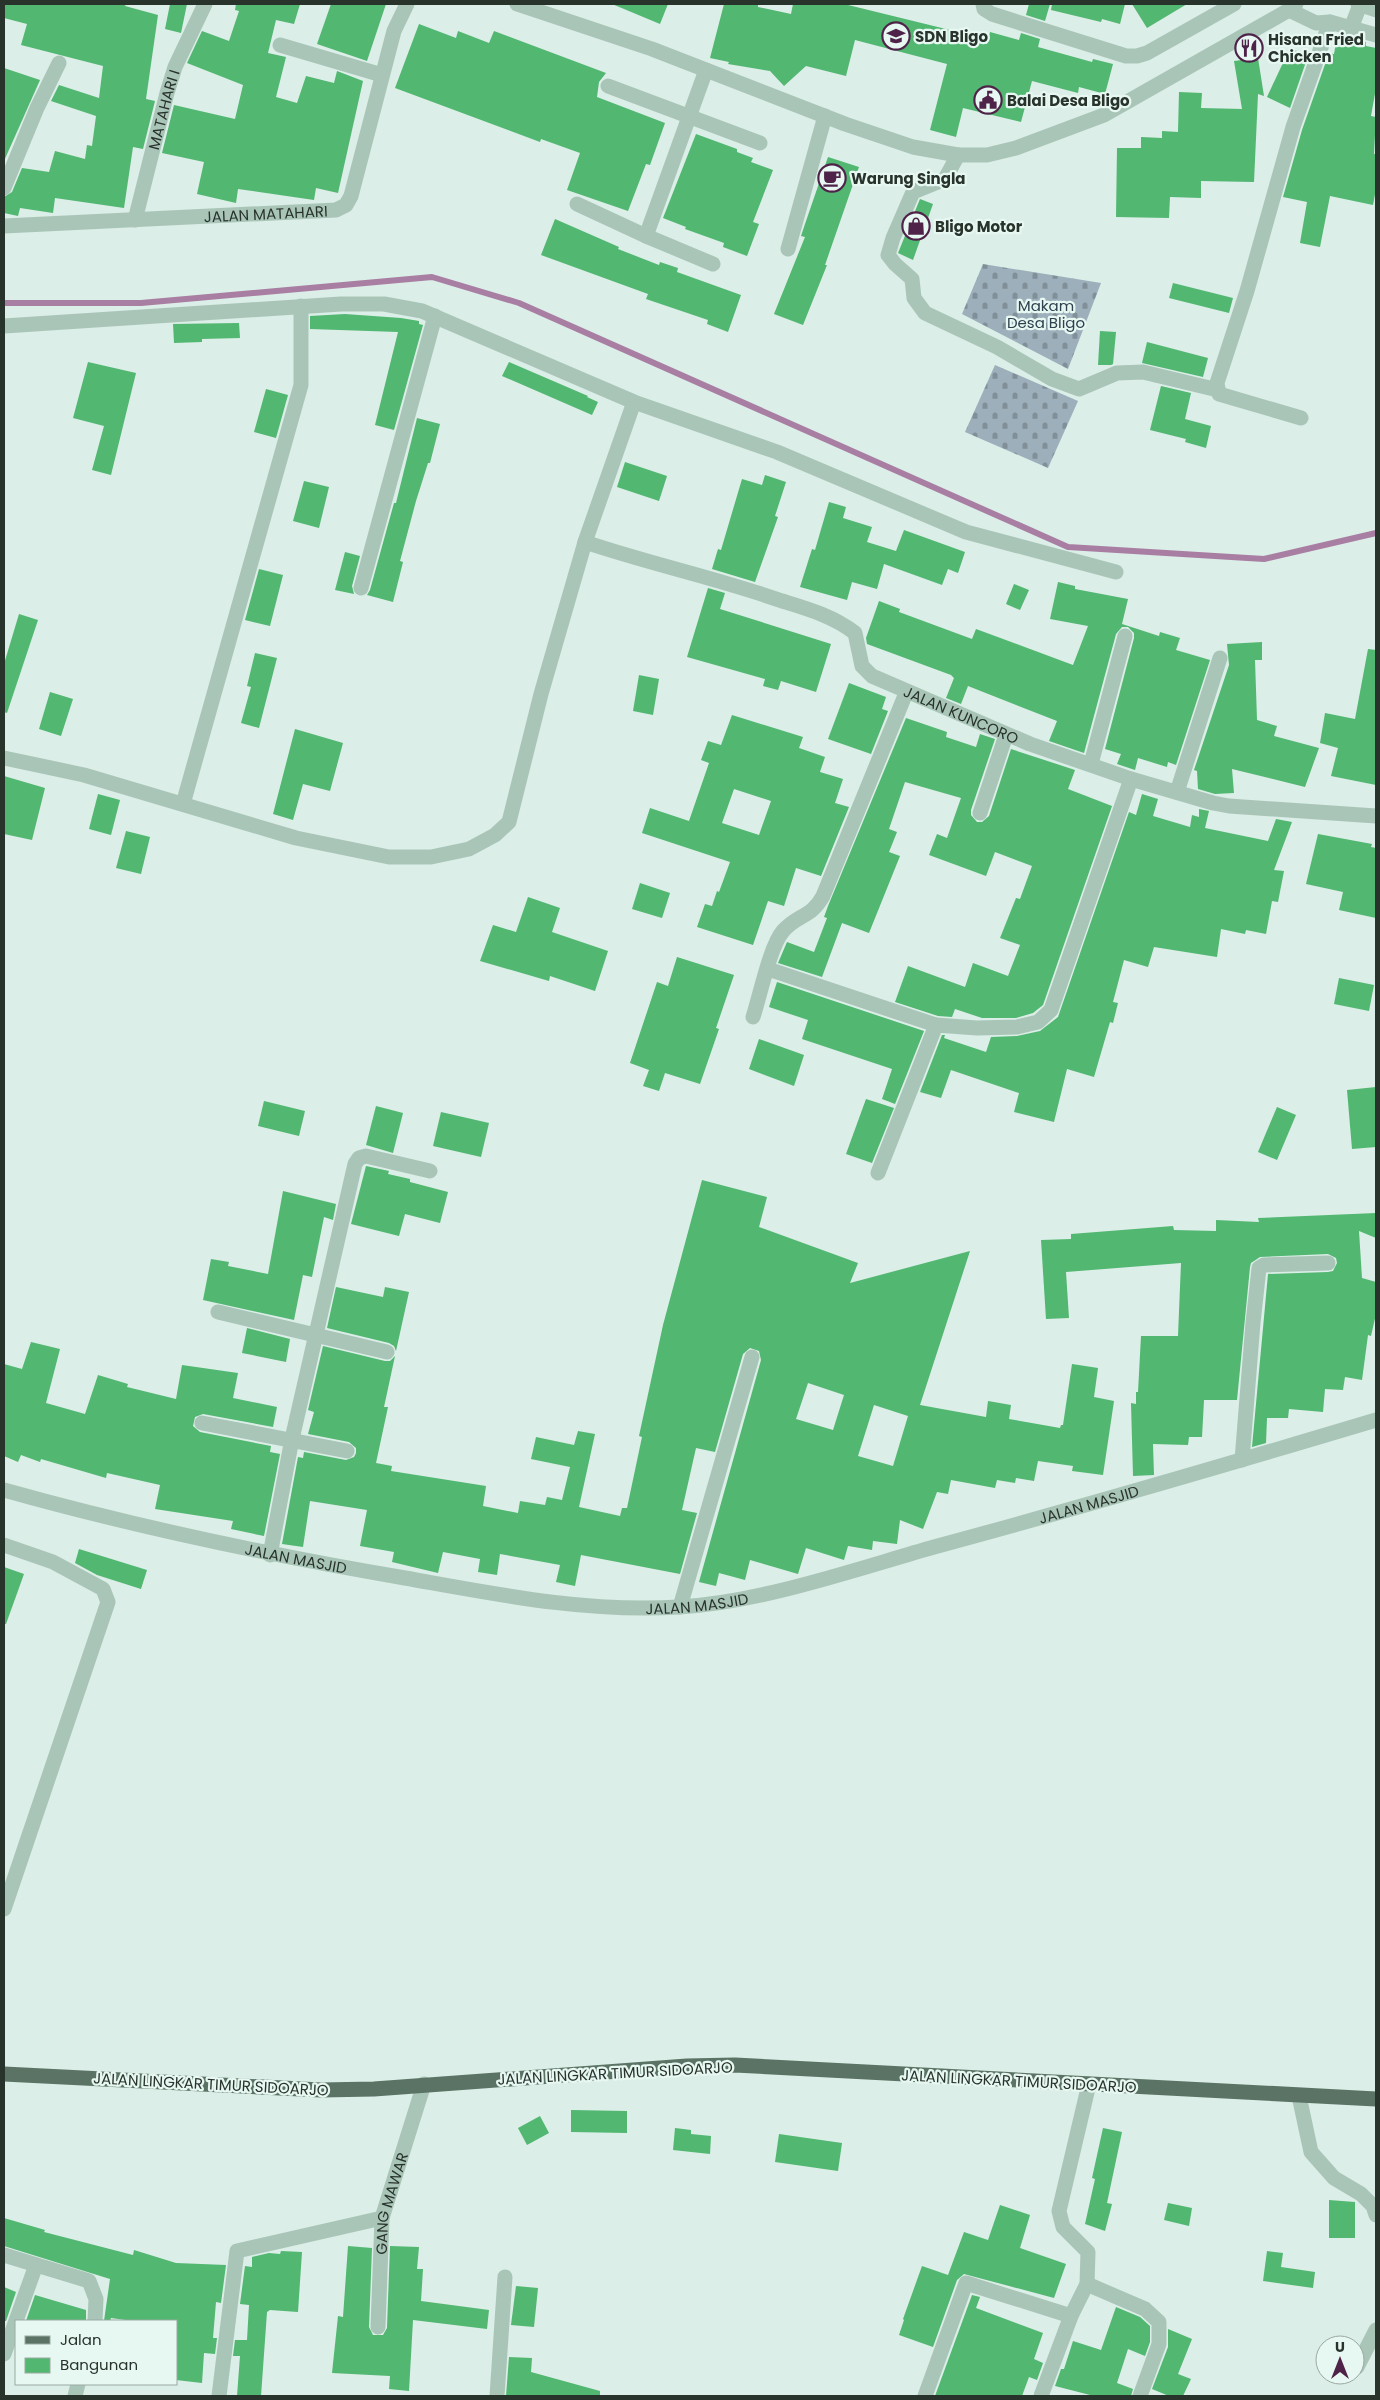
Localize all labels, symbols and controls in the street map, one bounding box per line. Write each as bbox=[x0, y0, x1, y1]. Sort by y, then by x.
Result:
school or university icon: SDN Bligo bbox=[881, 21, 911, 51]
place label: SDN Bligo bbox=[915, 26, 989, 47]
place label: Hisana Fried Chicken bbox=[1268, 29, 1364, 67]
restaurant icon: Hisana Fried Chicken bbox=[1234, 33, 1264, 63]
street label: MATAHARI I bbox=[143, 67, 184, 152]
public building icon: Balai Desa Bligo bbox=[973, 85, 1003, 115]
place label: Balai Desa Bligo bbox=[1007, 90, 1130, 111]
cafe icon: Warung Singla bbox=[817, 163, 847, 193]
place label: Warung Singla bbox=[851, 168, 966, 189]
street label: JALAN MATAHARI bbox=[203, 200, 328, 227]
shop icon: Bligo Motor bbox=[901, 211, 931, 241]
place label: Bligo Motor bbox=[935, 216, 1023, 237]
park label: Makam Desa Bligo bbox=[1007, 295, 1085, 333]
street label: JALAN KUNCORO bbox=[901, 680, 1022, 749]
street label: JALAN MASJID bbox=[1036, 1480, 1141, 1528]
street label: JALAN MASJID bbox=[243, 1538, 349, 1578]
street label: JALAN MASJID bbox=[645, 1587, 750, 1619]
street label: JALAN LINGKAR TIMUR SIDOARJO bbox=[497, 2056, 733, 2090]
street label: JALAN LINGKAR TIMUR SIDOARJO bbox=[901, 2064, 1137, 2098]
street label: JALAN LINGKAR TIMUR SIDOARJO bbox=[93, 2067, 329, 2101]
street label: GANG MAWAR bbox=[370, 2150, 412, 2255]
legend bbox=[15, 2320, 178, 2385]
text: Jalan bbox=[60, 2329, 102, 2350]
north arrow bbox=[1315, 2335, 1365, 2385]
text: U bbox=[1335, 2337, 1345, 2357]
text: Bangunan bbox=[60, 2354, 138, 2375]

